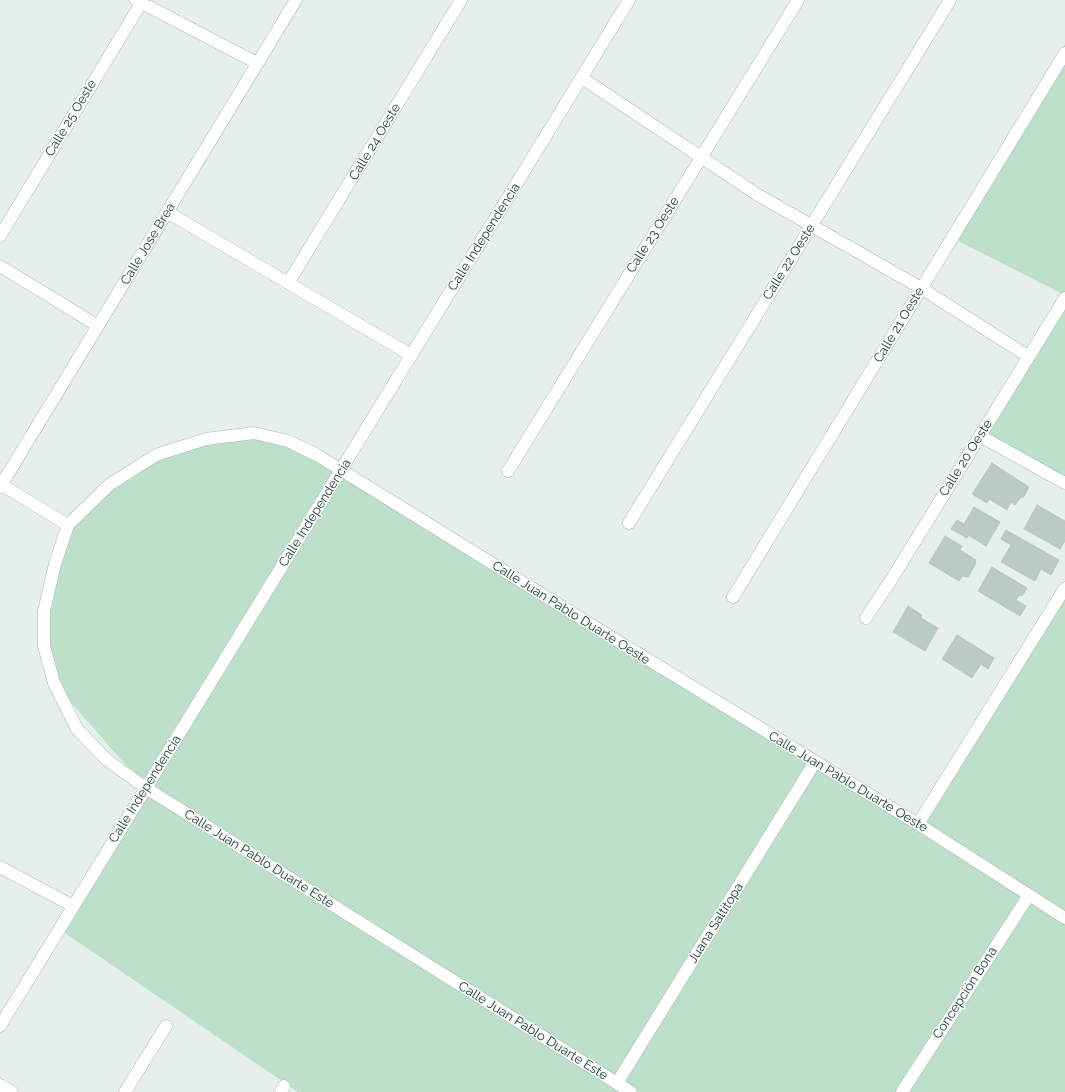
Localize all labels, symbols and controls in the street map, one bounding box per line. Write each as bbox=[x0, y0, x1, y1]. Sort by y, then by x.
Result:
street label: Calle 25 Oeste bbox=[42, 77, 100, 159]
street label: Calle 24 Oeste bbox=[346, 101, 404, 183]
street label: Calle Independencia bbox=[444, 180, 524, 294]
street label: Calle 23 Oeste bbox=[623, 194, 683, 276]
street label: Calle Jose Brea bbox=[117, 200, 179, 288]
street label: Calle 22 Oeste bbox=[759, 221, 819, 303]
street label: Calle 21 Oeste bbox=[870, 284, 928, 366]
street label: Calle 20 Oeste bbox=[936, 417, 996, 499]
street label: Calle Independencia bbox=[275, 456, 355, 570]
street label: Calle Juan Pablo Duarte Oeste bbox=[489, 558, 653, 668]
street label: Calle Juan Pablo Duarte Oeste bbox=[766, 728, 930, 836]
street label: Calle Independencia bbox=[105, 732, 185, 846]
street label: Calle Juan Pablo Duarte Este bbox=[181, 806, 337, 912]
street label: Juana Saltitopa bbox=[685, 880, 747, 966]
street label: Concepción Bona bbox=[929, 944, 1001, 1042]
street label: Calle Juan Pablo Duarte Este bbox=[455, 978, 611, 1084]

